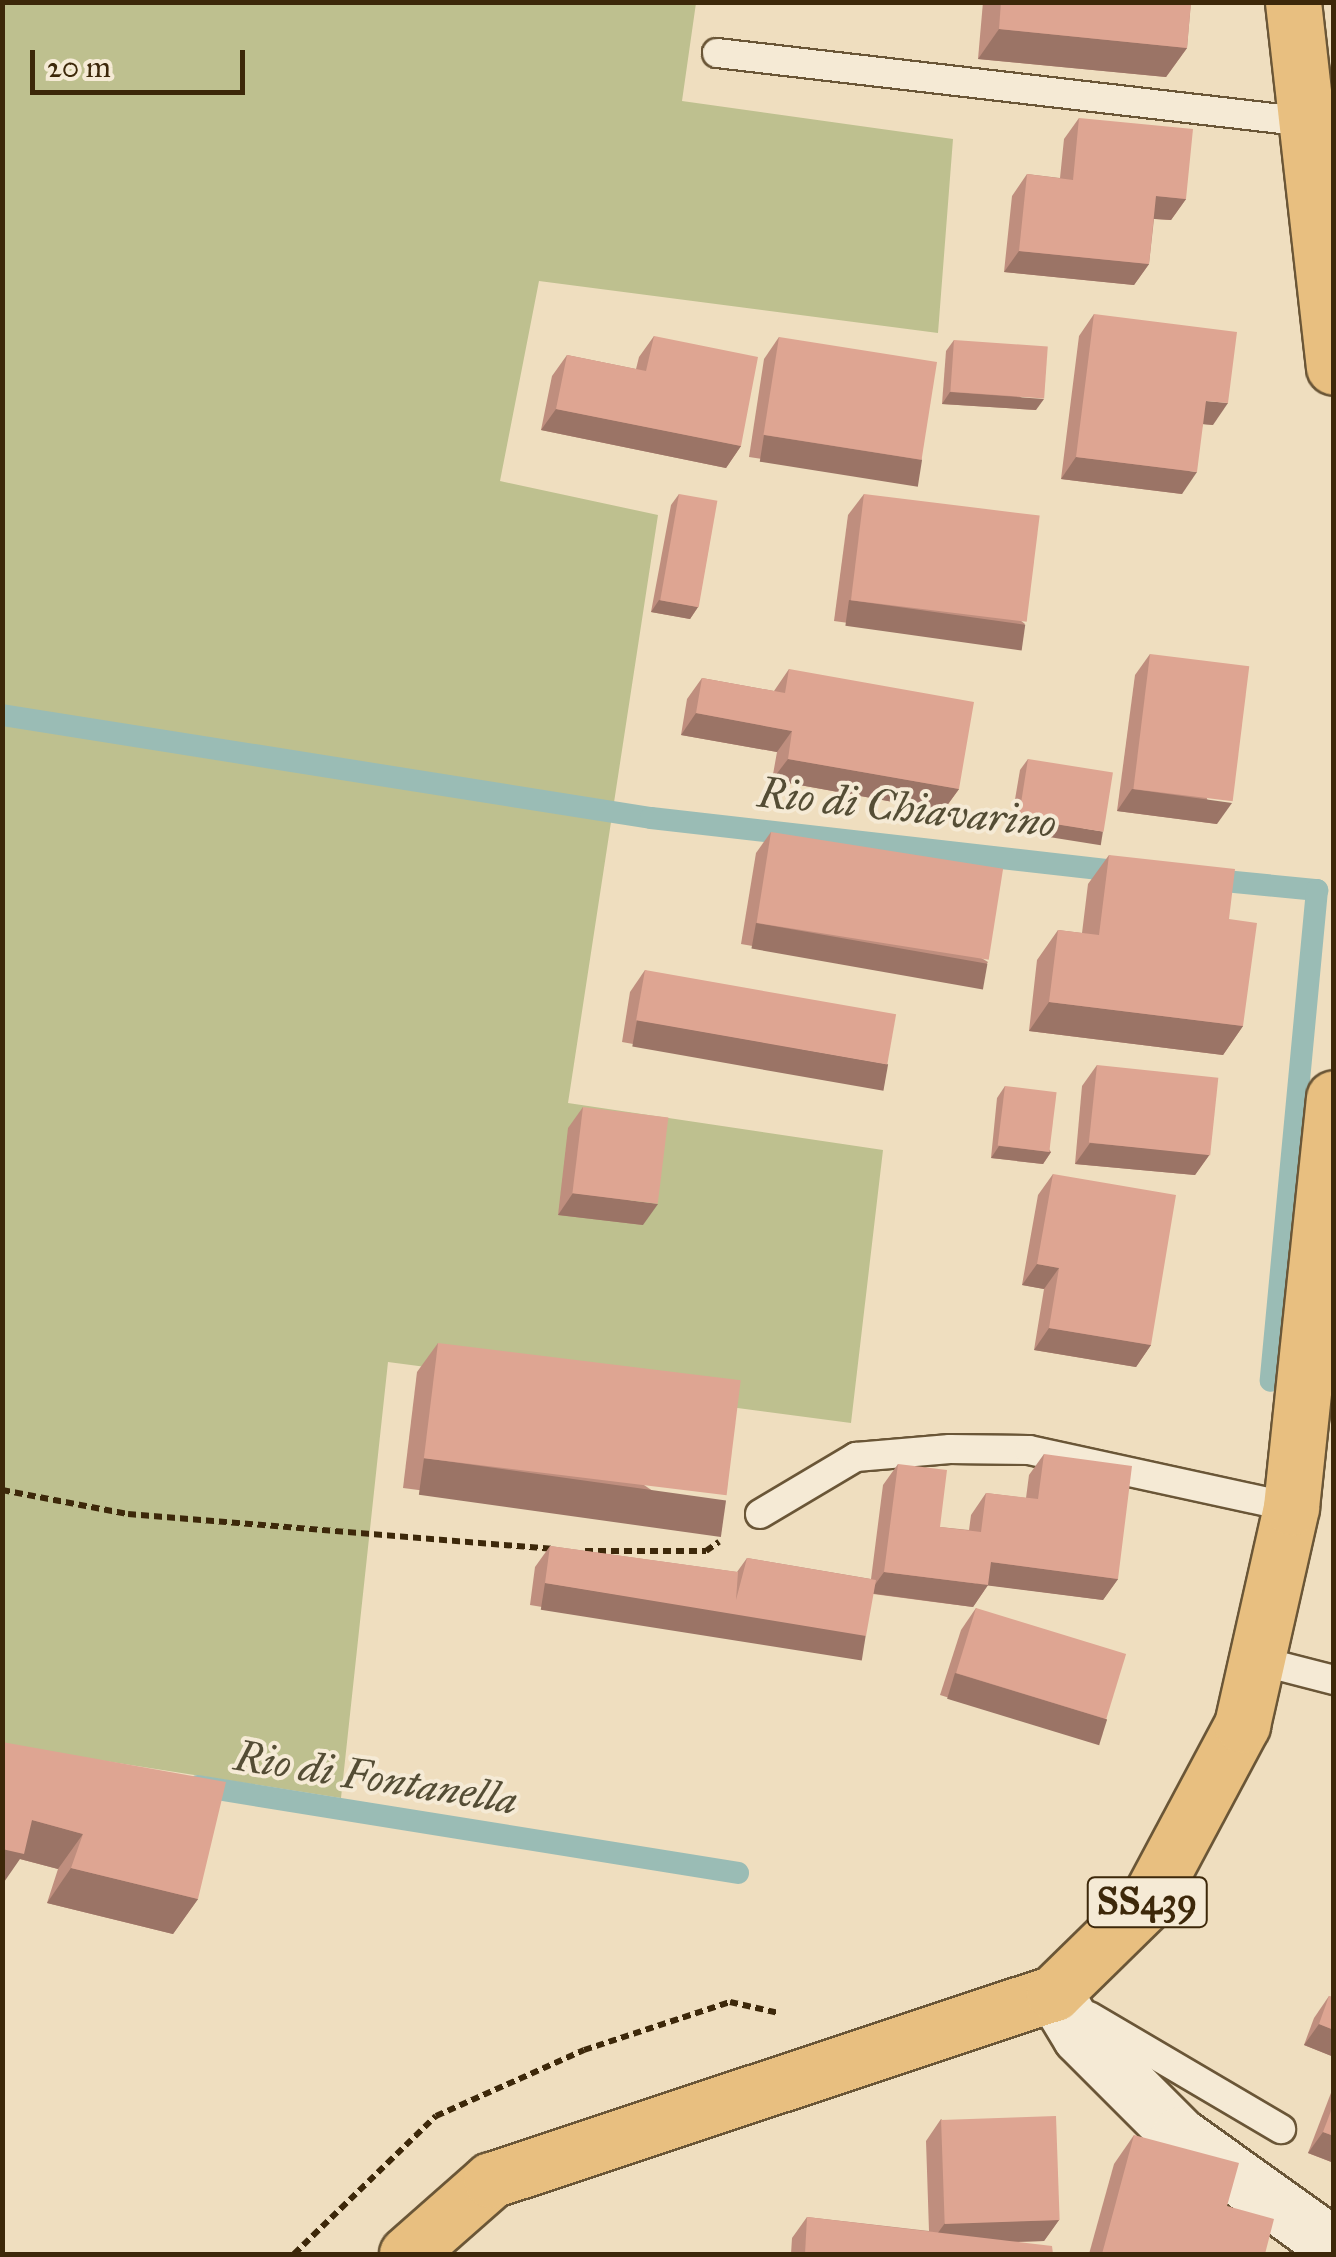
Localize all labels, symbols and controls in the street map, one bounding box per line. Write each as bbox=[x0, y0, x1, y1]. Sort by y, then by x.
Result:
scale bar bbox=[35, 30, 250, 92]
text: 20 m bbox=[47, 49, 111, 85]
water label: Rio di Chiavarino bbox=[756, 767, 1058, 849]
water label: Rio di Fontanella bbox=[231, 1731, 521, 1825]
road number: SS439 bbox=[1084, 1869, 1210, 1935]

